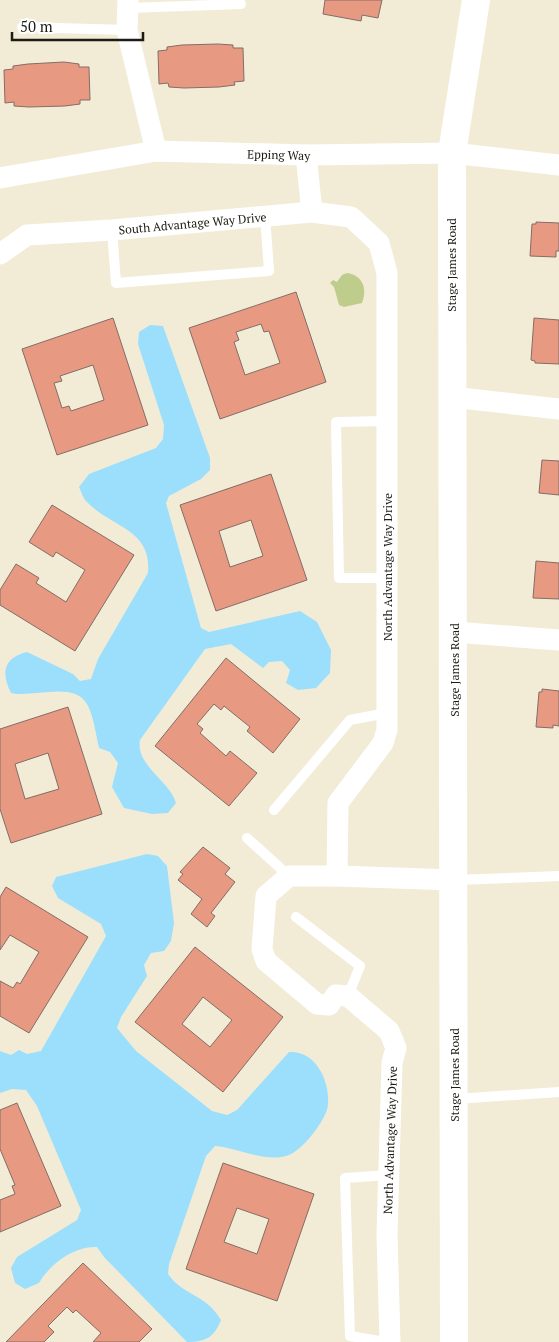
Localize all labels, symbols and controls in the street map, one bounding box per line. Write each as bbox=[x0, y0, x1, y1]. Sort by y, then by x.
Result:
scale bar bbox=[12, 10, 144, 42]
text: 50 m bbox=[20, 16, 53, 36]
street label: Epping Way bbox=[247, 146, 311, 163]
street label: South Advantage Way Drive bbox=[118, 209, 267, 237]
street label: Stage James Road bbox=[444, 218, 459, 312]
street label: North Advantage Way Drive bbox=[380, 493, 395, 641]
street label: Stage James Road bbox=[447, 623, 462, 717]
street label: Stage James Road bbox=[447, 1028, 462, 1122]
street label: North Advantage Way Drive bbox=[380, 1066, 400, 1214]

